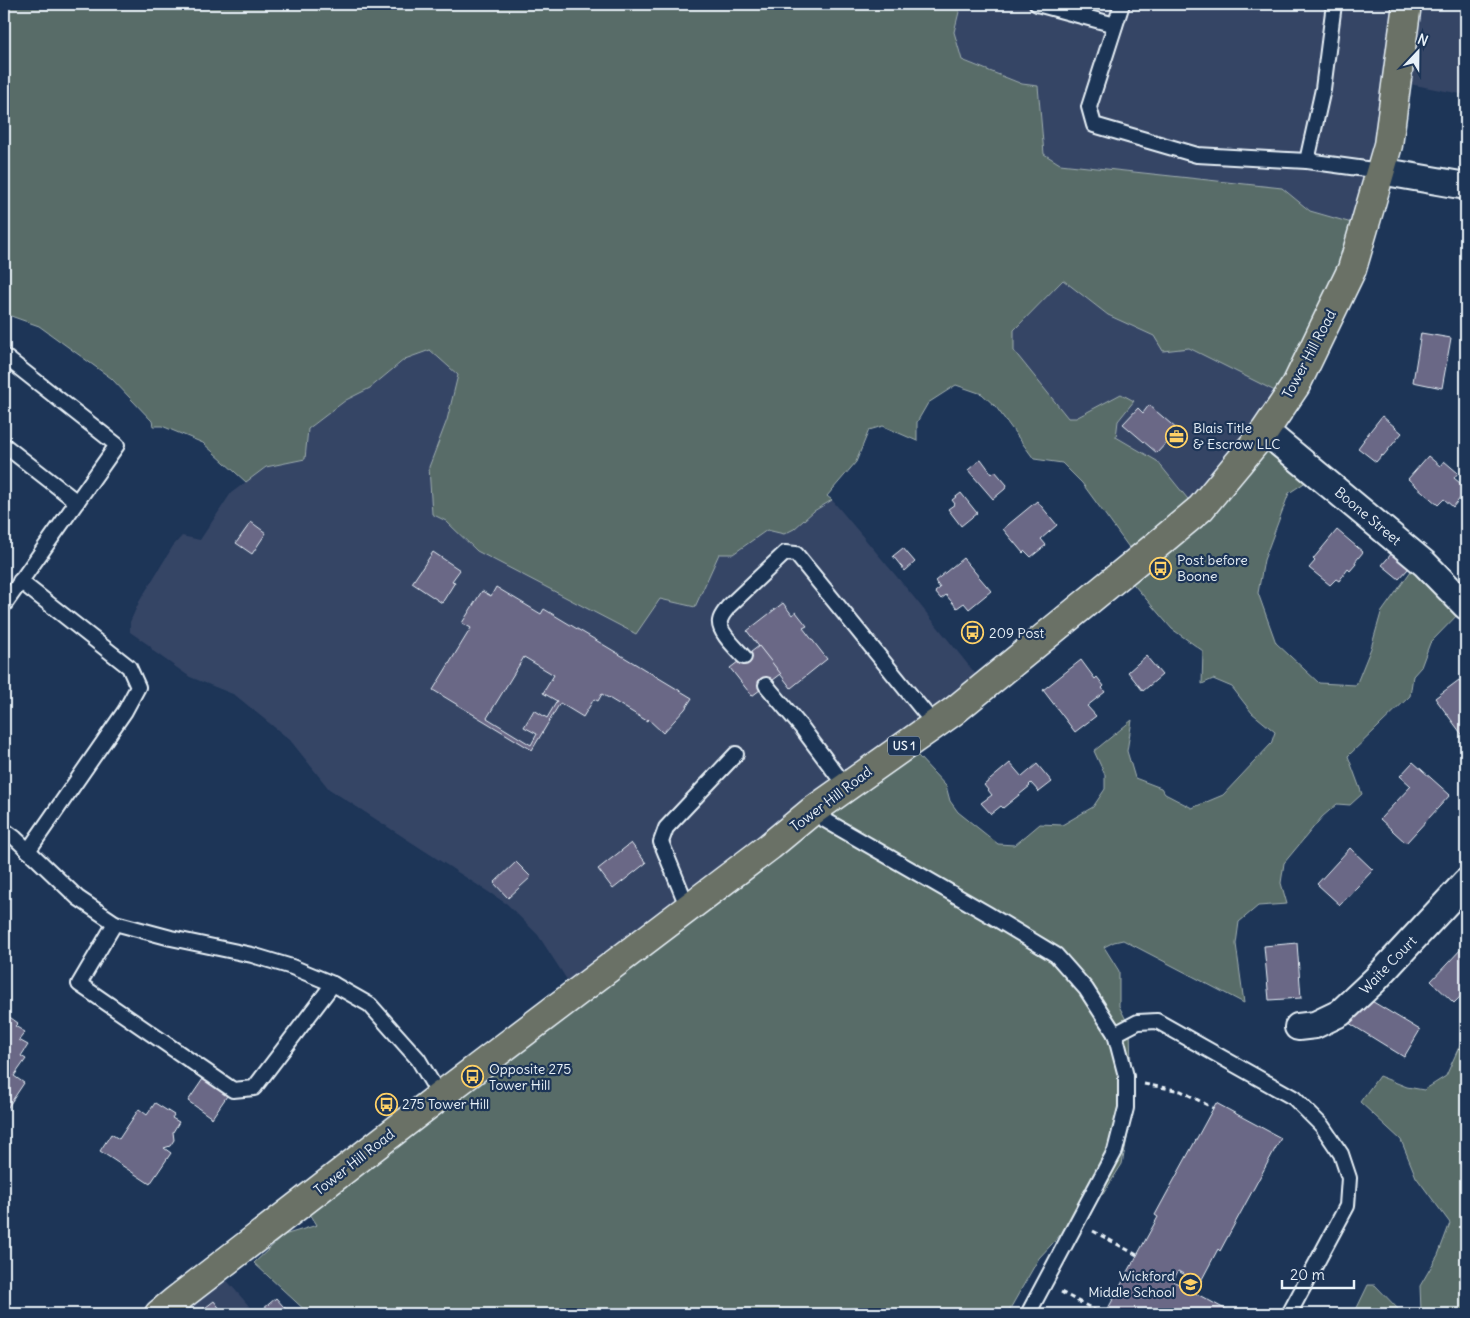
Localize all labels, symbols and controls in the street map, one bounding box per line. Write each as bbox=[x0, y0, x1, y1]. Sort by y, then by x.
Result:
north arrow bbox=[1392, 28, 1442, 78]
text: N bbox=[1415, 30, 1431, 50]
street label: Tower Hill Road bbox=[1278, 307, 1340, 401]
place label: Blais Title & Escrow LLC bbox=[1193, 419, 1280, 453]
office icon: Blais Title & Escrow LLC bbox=[1165, 424, 1189, 448]
street label: Boone Street bbox=[1331, 483, 1405, 549]
place label: Post before Boone bbox=[1177, 551, 1248, 585]
bus stop icon: Post before Boone bbox=[1149, 556, 1173, 580]
bus stop icon: 209 Post bbox=[961, 621, 985, 645]
place label: 209 Post bbox=[989, 624, 1045, 642]
road number: US 1 bbox=[888, 736, 920, 756]
street label: Tower Hill Road bbox=[787, 762, 875, 836]
street label: Waite Court bbox=[1356, 932, 1421, 998]
place label: Opposite 275 Tower Hill bbox=[489, 1060, 571, 1094]
bus stop icon: Opposite 275 Tower Hill bbox=[461, 1065, 485, 1089]
bus stop icon: 275 Tower Hill bbox=[374, 1092, 398, 1116]
place label: 275 Tower Hill bbox=[402, 1095, 489, 1113]
street label: Tower Hill Road bbox=[310, 1125, 398, 1199]
scale bar bbox=[1282, 1258, 1355, 1290]
text: 20 m bbox=[1290, 1265, 1325, 1284]
place label: Wickford Middle School bbox=[1088, 1267, 1175, 1301]
school or university icon: Wickford Middle School bbox=[1179, 1272, 1203, 1296]

